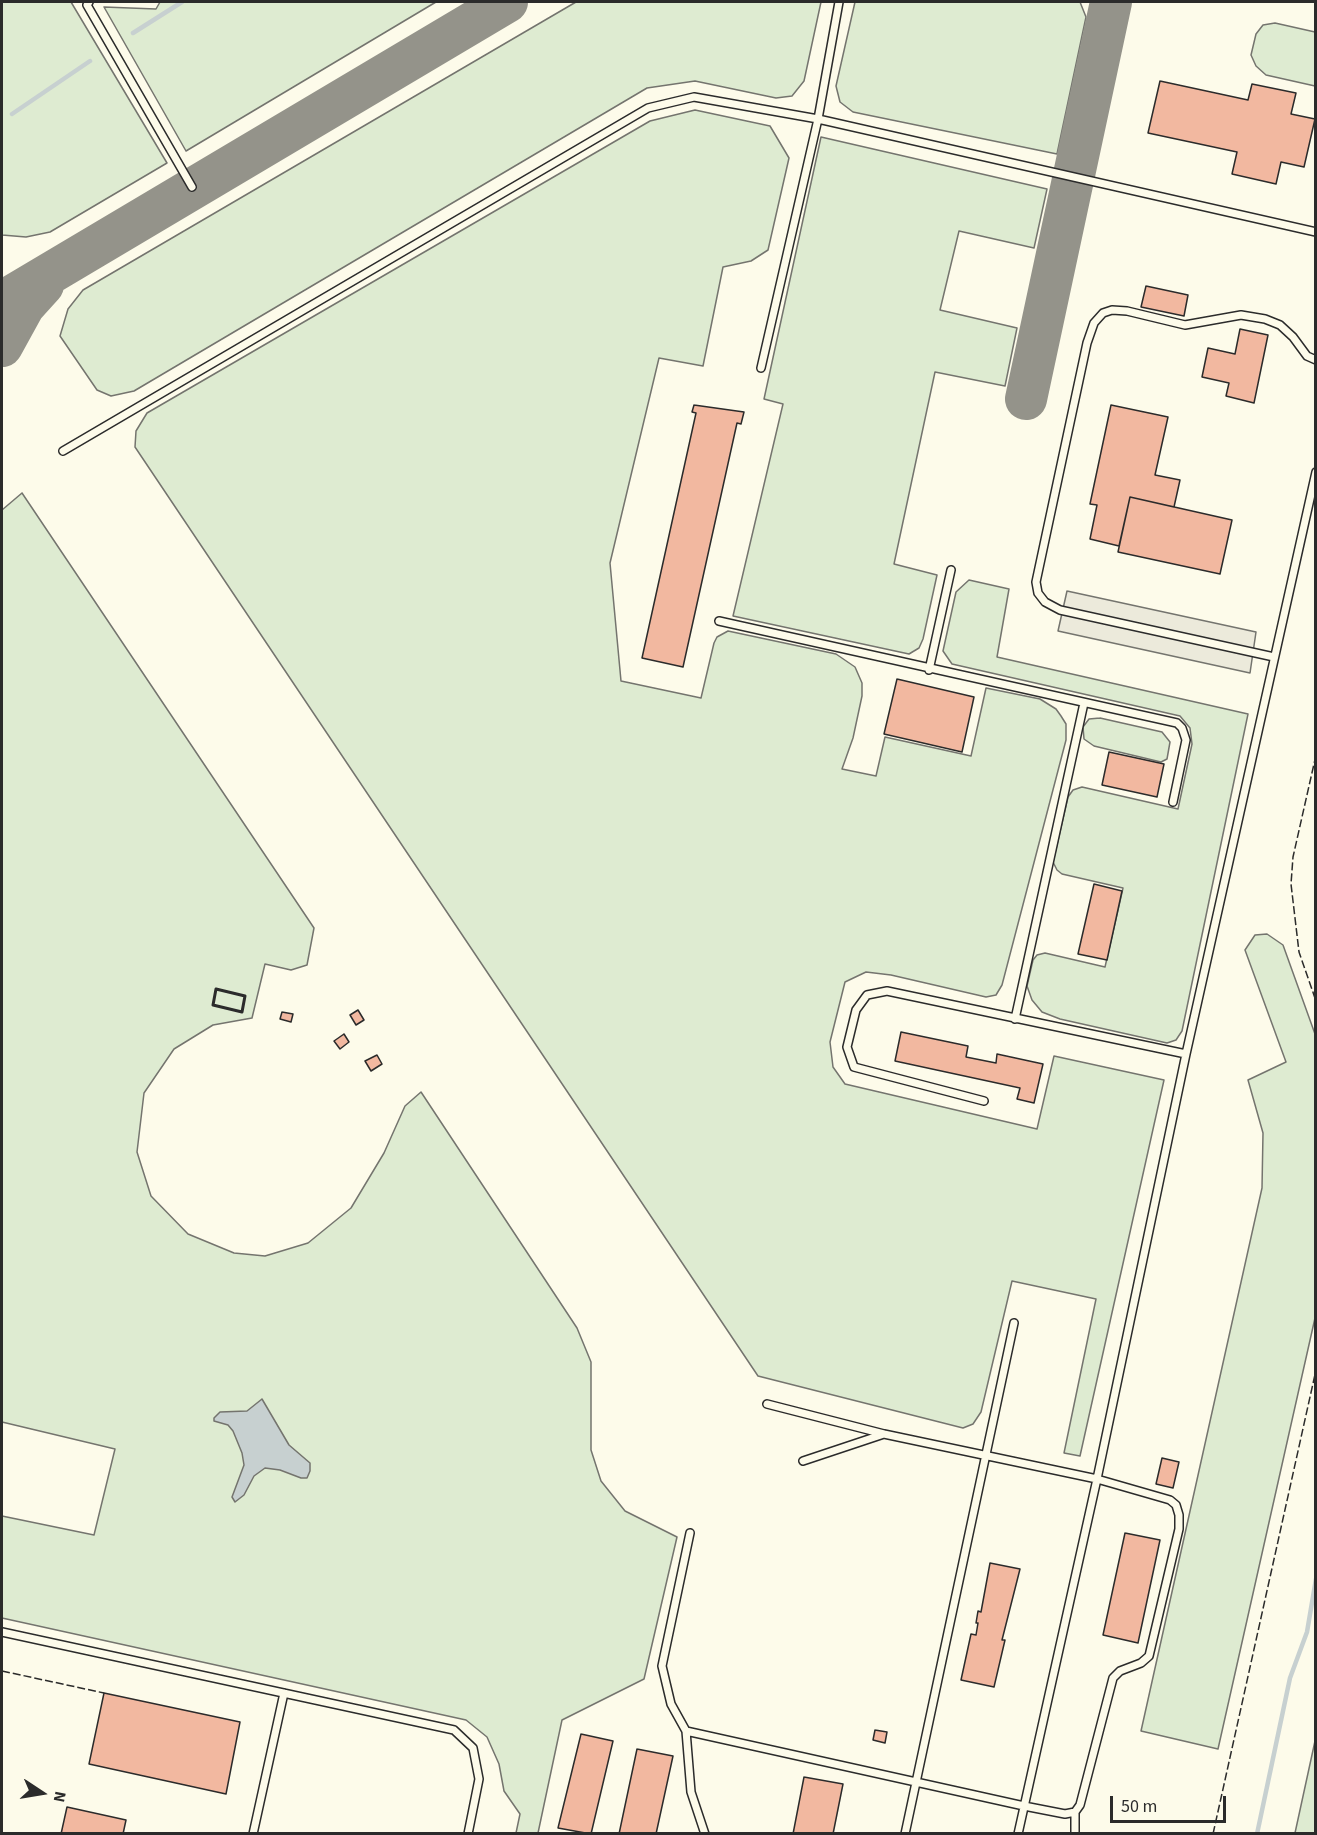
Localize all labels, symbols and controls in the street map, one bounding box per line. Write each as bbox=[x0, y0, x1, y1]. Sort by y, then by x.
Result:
north arrow bbox=[12, 1763, 72, 1823]
scale bar bbox=[1113, 1784, 1228, 1822]
text: N bbox=[48, 1789, 71, 1804]
text: 50 m bbox=[1121, 1794, 1157, 1819]

